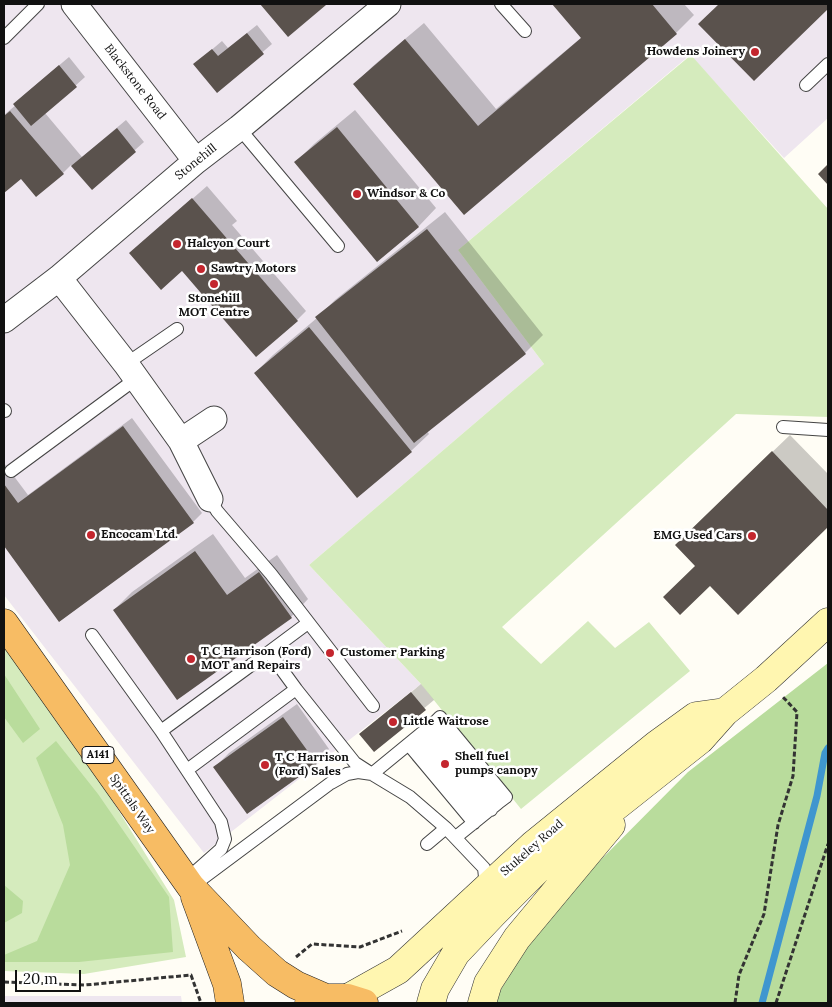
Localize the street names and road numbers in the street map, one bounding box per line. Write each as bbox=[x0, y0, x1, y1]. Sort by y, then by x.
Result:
street label: Blackstone Road bbox=[101, 41, 169, 123]
street label: Stonehill bbox=[172, 141, 220, 183]
road number: A141 bbox=[82, 746, 114, 764]
street label: Spittals Way bbox=[106, 772, 158, 836]
street label: Stukeley Road bbox=[498, 817, 566, 879]

